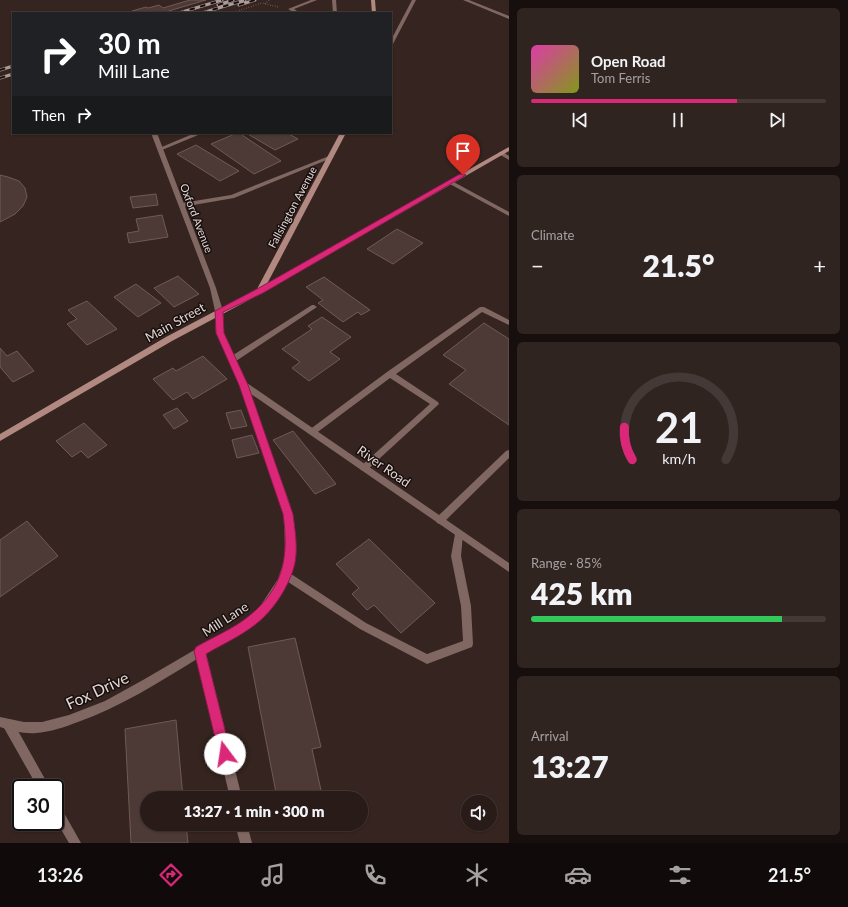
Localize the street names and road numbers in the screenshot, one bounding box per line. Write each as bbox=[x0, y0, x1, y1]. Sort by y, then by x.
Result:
street label: Fallsington Avenue bbox=[265, 164, 319, 250]
street label: Oxford Avenue bbox=[178, 182, 216, 255]
street label: Main Street bbox=[142, 299, 208, 345]
street label: River Road bbox=[354, 442, 414, 490]
street label: Mill Lane bbox=[199, 598, 251, 640]
street label: Fox Drive bbox=[62, 667, 132, 713]

